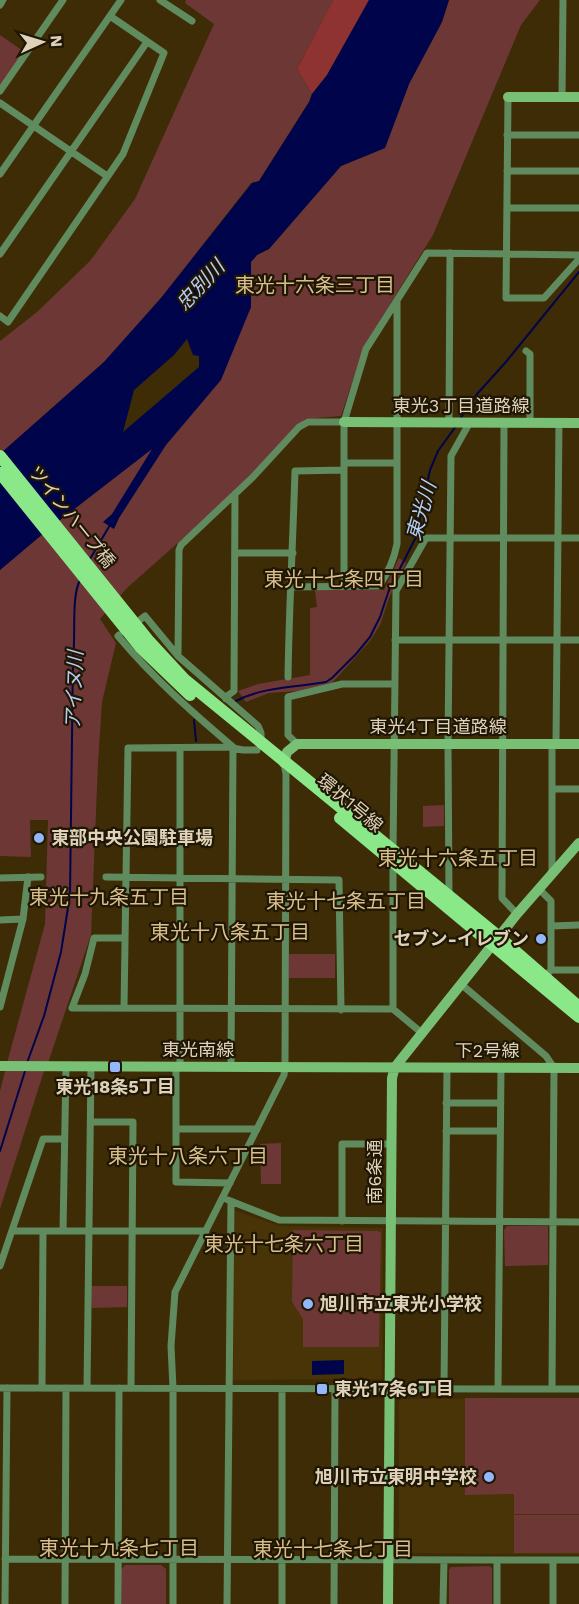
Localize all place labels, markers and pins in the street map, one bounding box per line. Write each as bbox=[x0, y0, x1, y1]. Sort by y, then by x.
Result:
place label: 東部中央公園駐車場 bbox=[51, 827, 213, 848]
marker: 東部中央公園駐車場 bbox=[32, 831, 46, 845]
place label: セブン-イレブン bbox=[393, 928, 529, 949]
marker: セブン-イレブン bbox=[534, 932, 548, 946]
marker: 東光18条5丁目 bbox=[108, 1060, 122, 1074]
place label: 東光18条5丁目 bbox=[55, 1076, 175, 1097]
place label: 旭川市立東光小学校 bbox=[320, 1293, 482, 1314]
marker: 旭川市立東光小学校 bbox=[301, 1297, 315, 1311]
place label: 東光17条6丁目 bbox=[334, 1378, 454, 1399]
marker: 東光17条6丁目 bbox=[315, 1382, 329, 1396]
place label: 旭川市立東明中学校 bbox=[315, 1466, 477, 1487]
marker: 旭川市立東明中学校 bbox=[482, 1470, 496, 1484]

